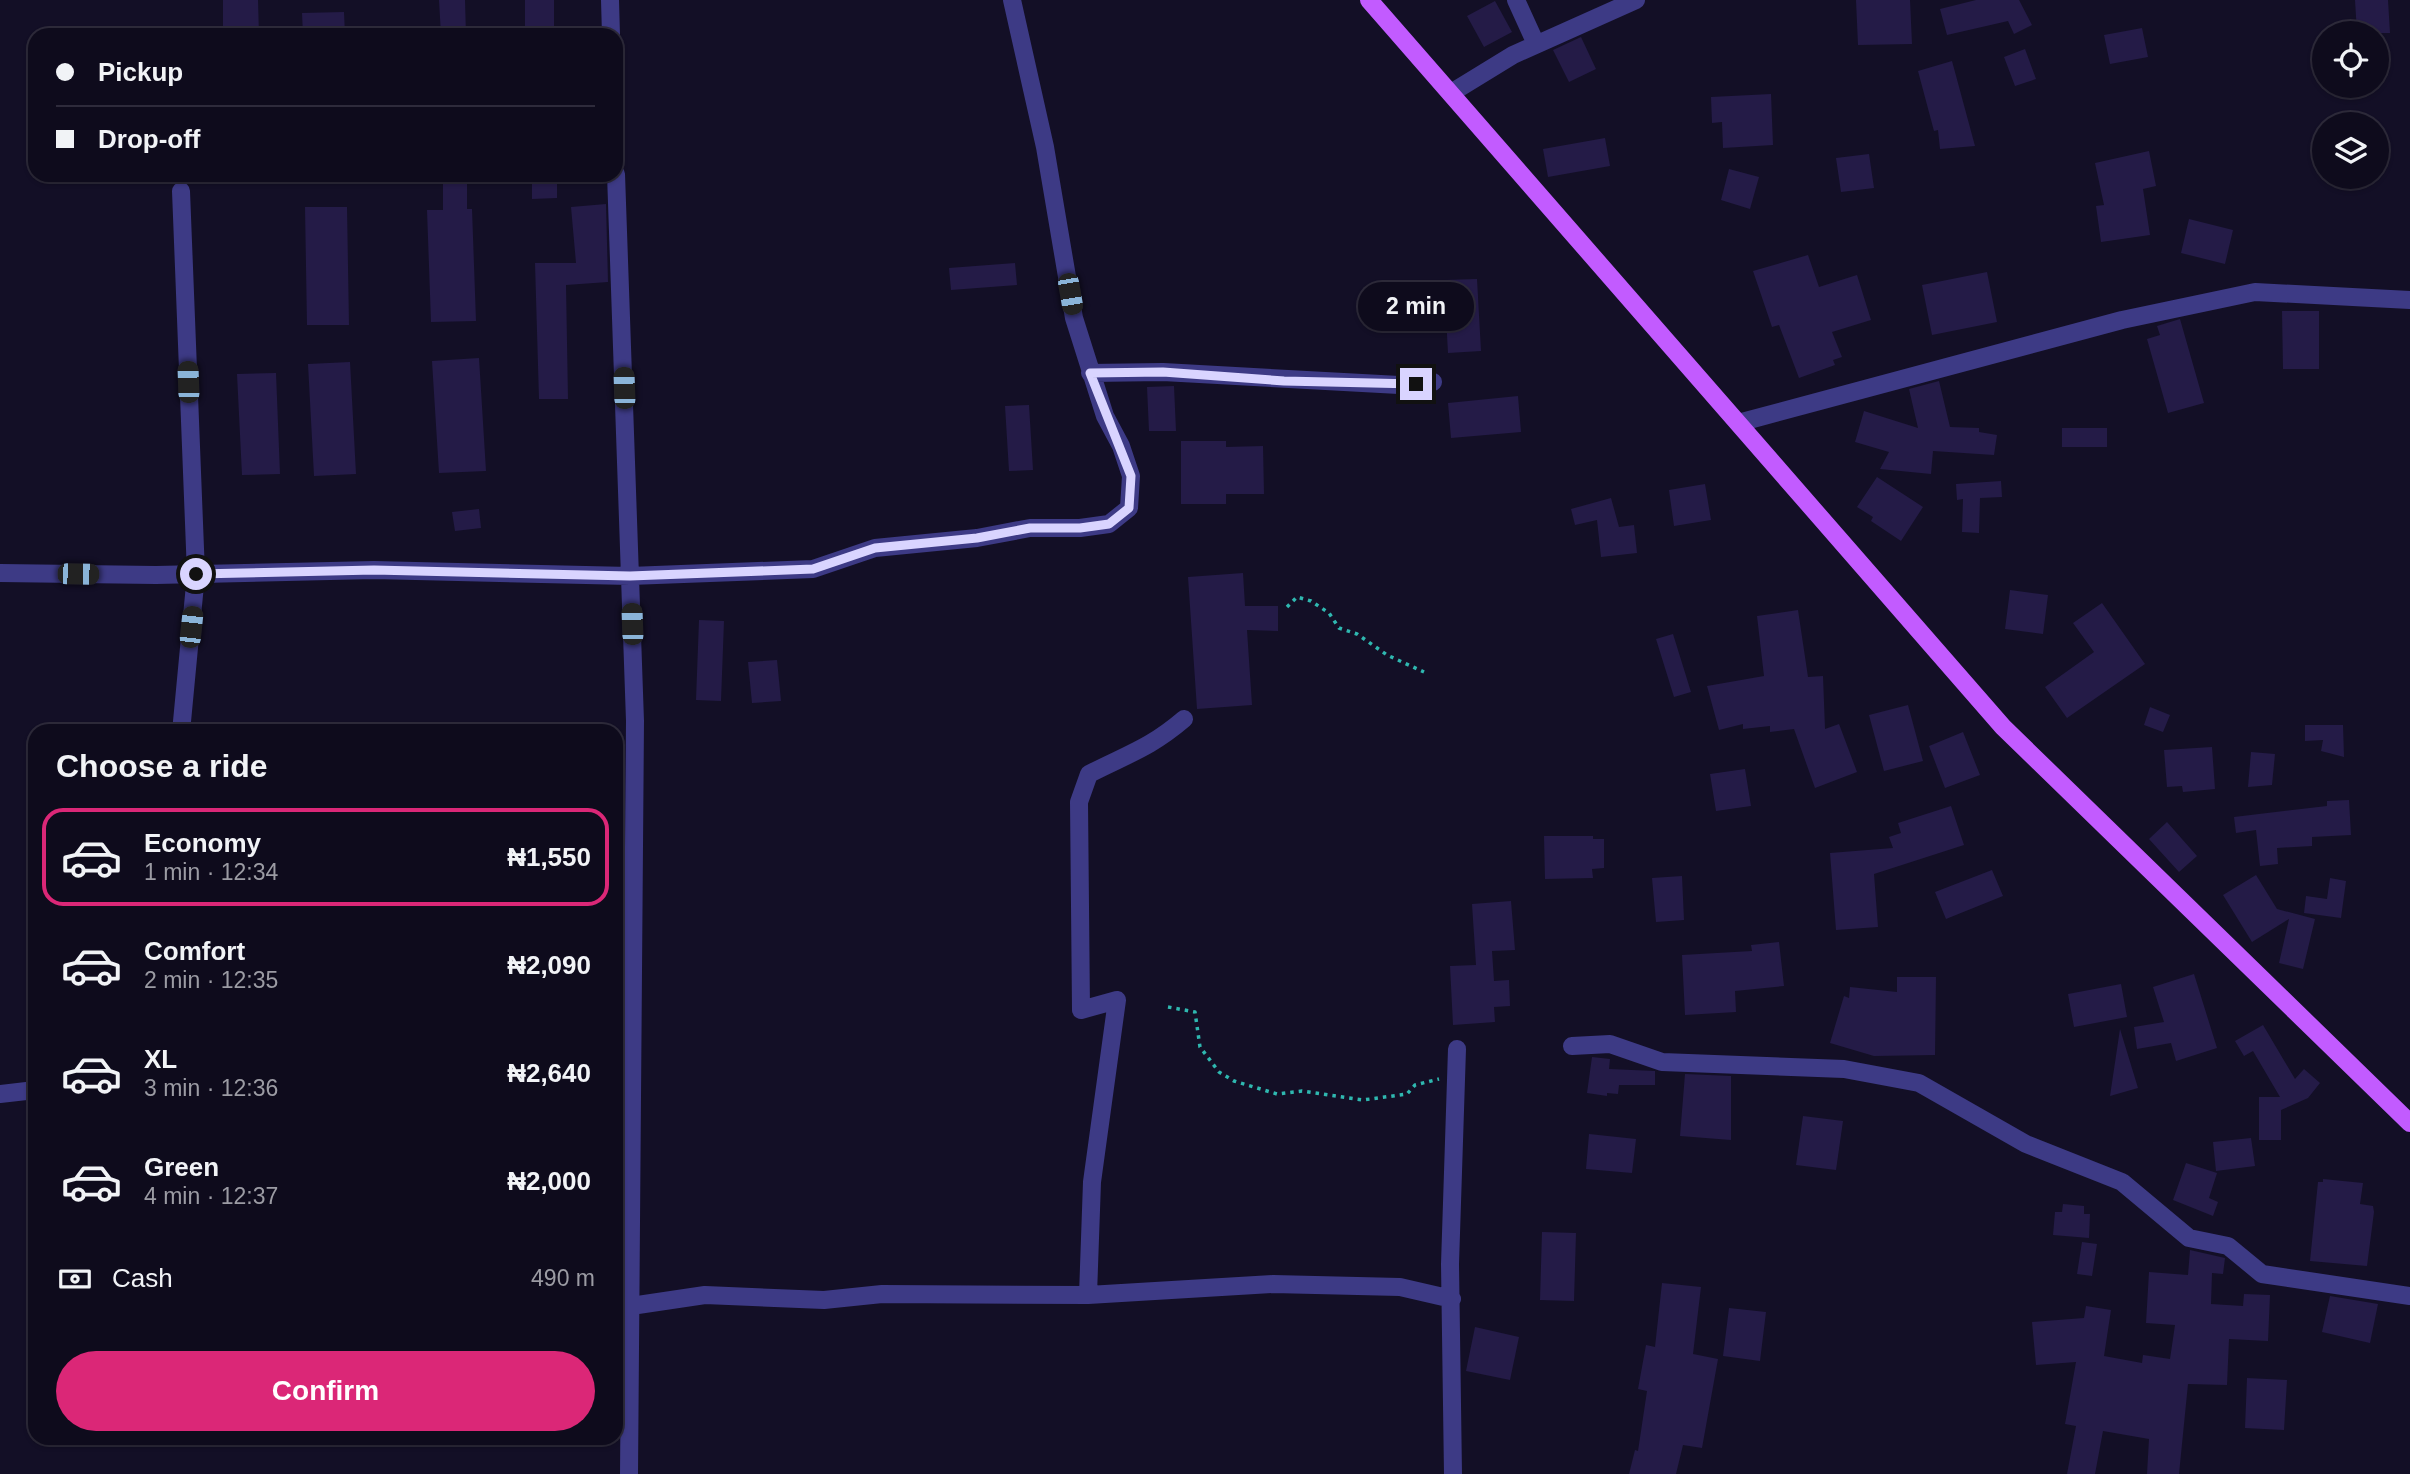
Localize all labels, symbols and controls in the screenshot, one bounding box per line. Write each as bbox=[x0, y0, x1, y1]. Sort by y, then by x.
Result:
map controls bbox=[2312, 21, 2389, 189]
button: locate bbox=[2312, 21, 2389, 98]
text: Pickup bbox=[98, 57, 183, 87]
button: layers bbox=[2312, 112, 2389, 189]
text: Drop-off bbox=[98, 124, 201, 154]
car bbox=[1057, 271, 1084, 317]
callout: 2 min bbox=[1358, 282, 1474, 332]
text: 2 min bbox=[1386, 293, 1446, 319]
car bbox=[177, 361, 200, 403]
car bbox=[613, 367, 636, 409]
route end bbox=[1400, 368, 1432, 400]
route start bbox=[180, 558, 212, 590]
car bbox=[57, 563, 100, 585]
car bbox=[621, 603, 644, 645]
car bbox=[179, 605, 204, 649]
text: Choose a ride bbox=[56, 748, 268, 784]
icon: car bbox=[60, 826, 123, 889]
text: Economy bbox=[144, 828, 261, 858]
text: ₦1,550 bbox=[507, 842, 591, 872]
text: 1 min · 12:34 bbox=[144, 859, 278, 885]
icon: car bbox=[60, 934, 123, 997]
text: Comfort bbox=[144, 936, 245, 966]
text: ₦2,090 bbox=[507, 950, 591, 980]
text: 2 min · 12:35 bbox=[144, 967, 278, 993]
icon: car bbox=[60, 1042, 123, 1105]
text: XL bbox=[144, 1044, 177, 1074]
text: ₦2,640 bbox=[507, 1058, 591, 1088]
text: 3 min · 12:36 bbox=[144, 1075, 278, 1101]
icon: car bbox=[60, 1150, 123, 1213]
text: Green bbox=[144, 1152, 219, 1182]
text: ₦2,000 bbox=[507, 1166, 591, 1196]
text: 4 min · 12:37 bbox=[144, 1183, 278, 1209]
icon: cash bbox=[56, 1260, 94, 1298]
text: Cash bbox=[112, 1263, 173, 1293]
text: 490 m bbox=[531, 1265, 595, 1291]
button: Confirm bbox=[56, 1351, 595, 1431]

